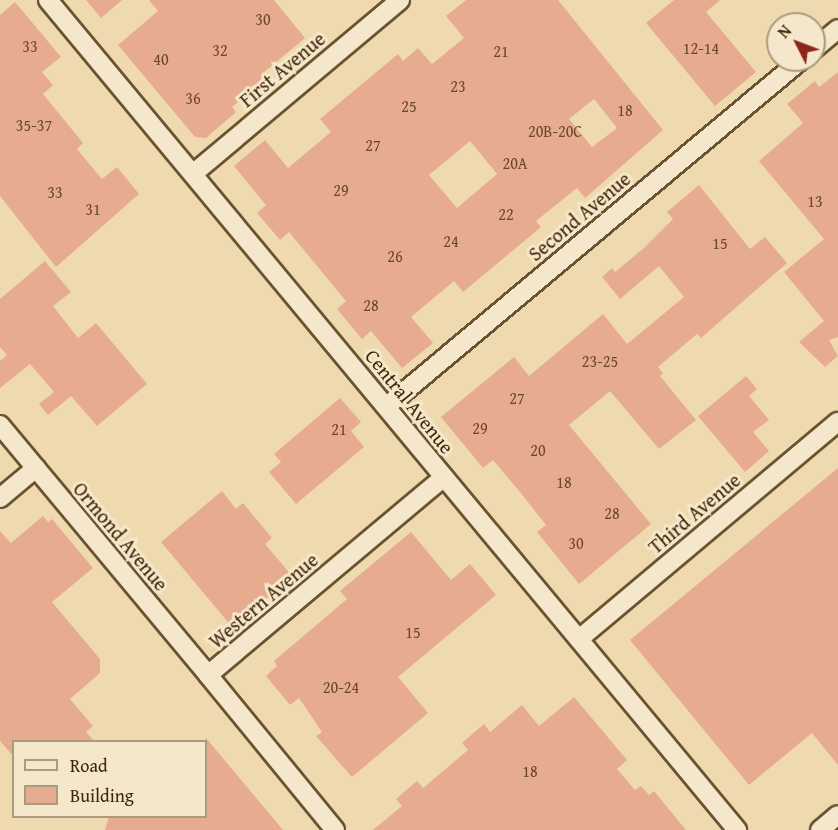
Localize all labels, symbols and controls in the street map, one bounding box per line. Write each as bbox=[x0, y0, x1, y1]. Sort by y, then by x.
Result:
house number: 30 bbox=[255, 9, 271, 29]
north arrow bbox=[766, 12, 826, 72]
text: N bbox=[772, 19, 797, 43]
street label: First Avenue bbox=[234, 26, 330, 112]
house number: 33 bbox=[22, 36, 38, 56]
house number: 12-14 bbox=[683, 38, 719, 58]
house number: 32 bbox=[212, 40, 228, 60]
house number: 21 bbox=[493, 41, 509, 61]
house number: 40 bbox=[153, 49, 169, 69]
house number: 23 bbox=[450, 76, 466, 96]
house number: 36 bbox=[185, 88, 201, 108]
house number: 25 bbox=[401, 96, 417, 116]
house number: 18 bbox=[617, 100, 633, 120]
house number: 35-37 bbox=[16, 115, 52, 135]
house number: 20B-20C bbox=[528, 121, 582, 141]
house number: 27 bbox=[365, 135, 381, 155]
house number: 20A bbox=[502, 153, 528, 173]
street label: Second Avenue bbox=[523, 166, 635, 266]
house number: 29 bbox=[333, 180, 349, 200]
house number: 33 bbox=[47, 182, 63, 202]
house number: 13 bbox=[807, 191, 823, 211]
house number: 31 bbox=[85, 199, 101, 219]
house number: 22 bbox=[498, 204, 514, 224]
house number: 24 bbox=[443, 231, 459, 251]
house number: 15 bbox=[712, 233, 728, 253]
house number: 26 bbox=[387, 246, 403, 266]
house number: 28 bbox=[363, 295, 379, 315]
street label: Central Avenue bbox=[361, 344, 459, 458]
house number: 23-25 bbox=[582, 351, 618, 371]
house number: 27 bbox=[509, 388, 525, 408]
house number: 29 bbox=[472, 418, 488, 438]
house number: 21 bbox=[331, 419, 347, 439]
house number: 20 bbox=[530, 440, 546, 460]
street label: Third Avenue bbox=[643, 468, 745, 558]
house number: 18 bbox=[556, 472, 572, 492]
street label: Ormond Avenue bbox=[69, 477, 173, 595]
house number: 28 bbox=[604, 503, 620, 523]
house number: 30 bbox=[568, 533, 584, 553]
street label: Western Avenue bbox=[203, 547, 323, 653]
house number: 15 bbox=[405, 622, 421, 642]
house number: 20-24 bbox=[323, 677, 359, 697]
legend bbox=[12, 740, 207, 818]
text: Road bbox=[70, 752, 108, 779]
house number: 18 bbox=[522, 761, 538, 781]
text: Building bbox=[70, 782, 134, 809]

